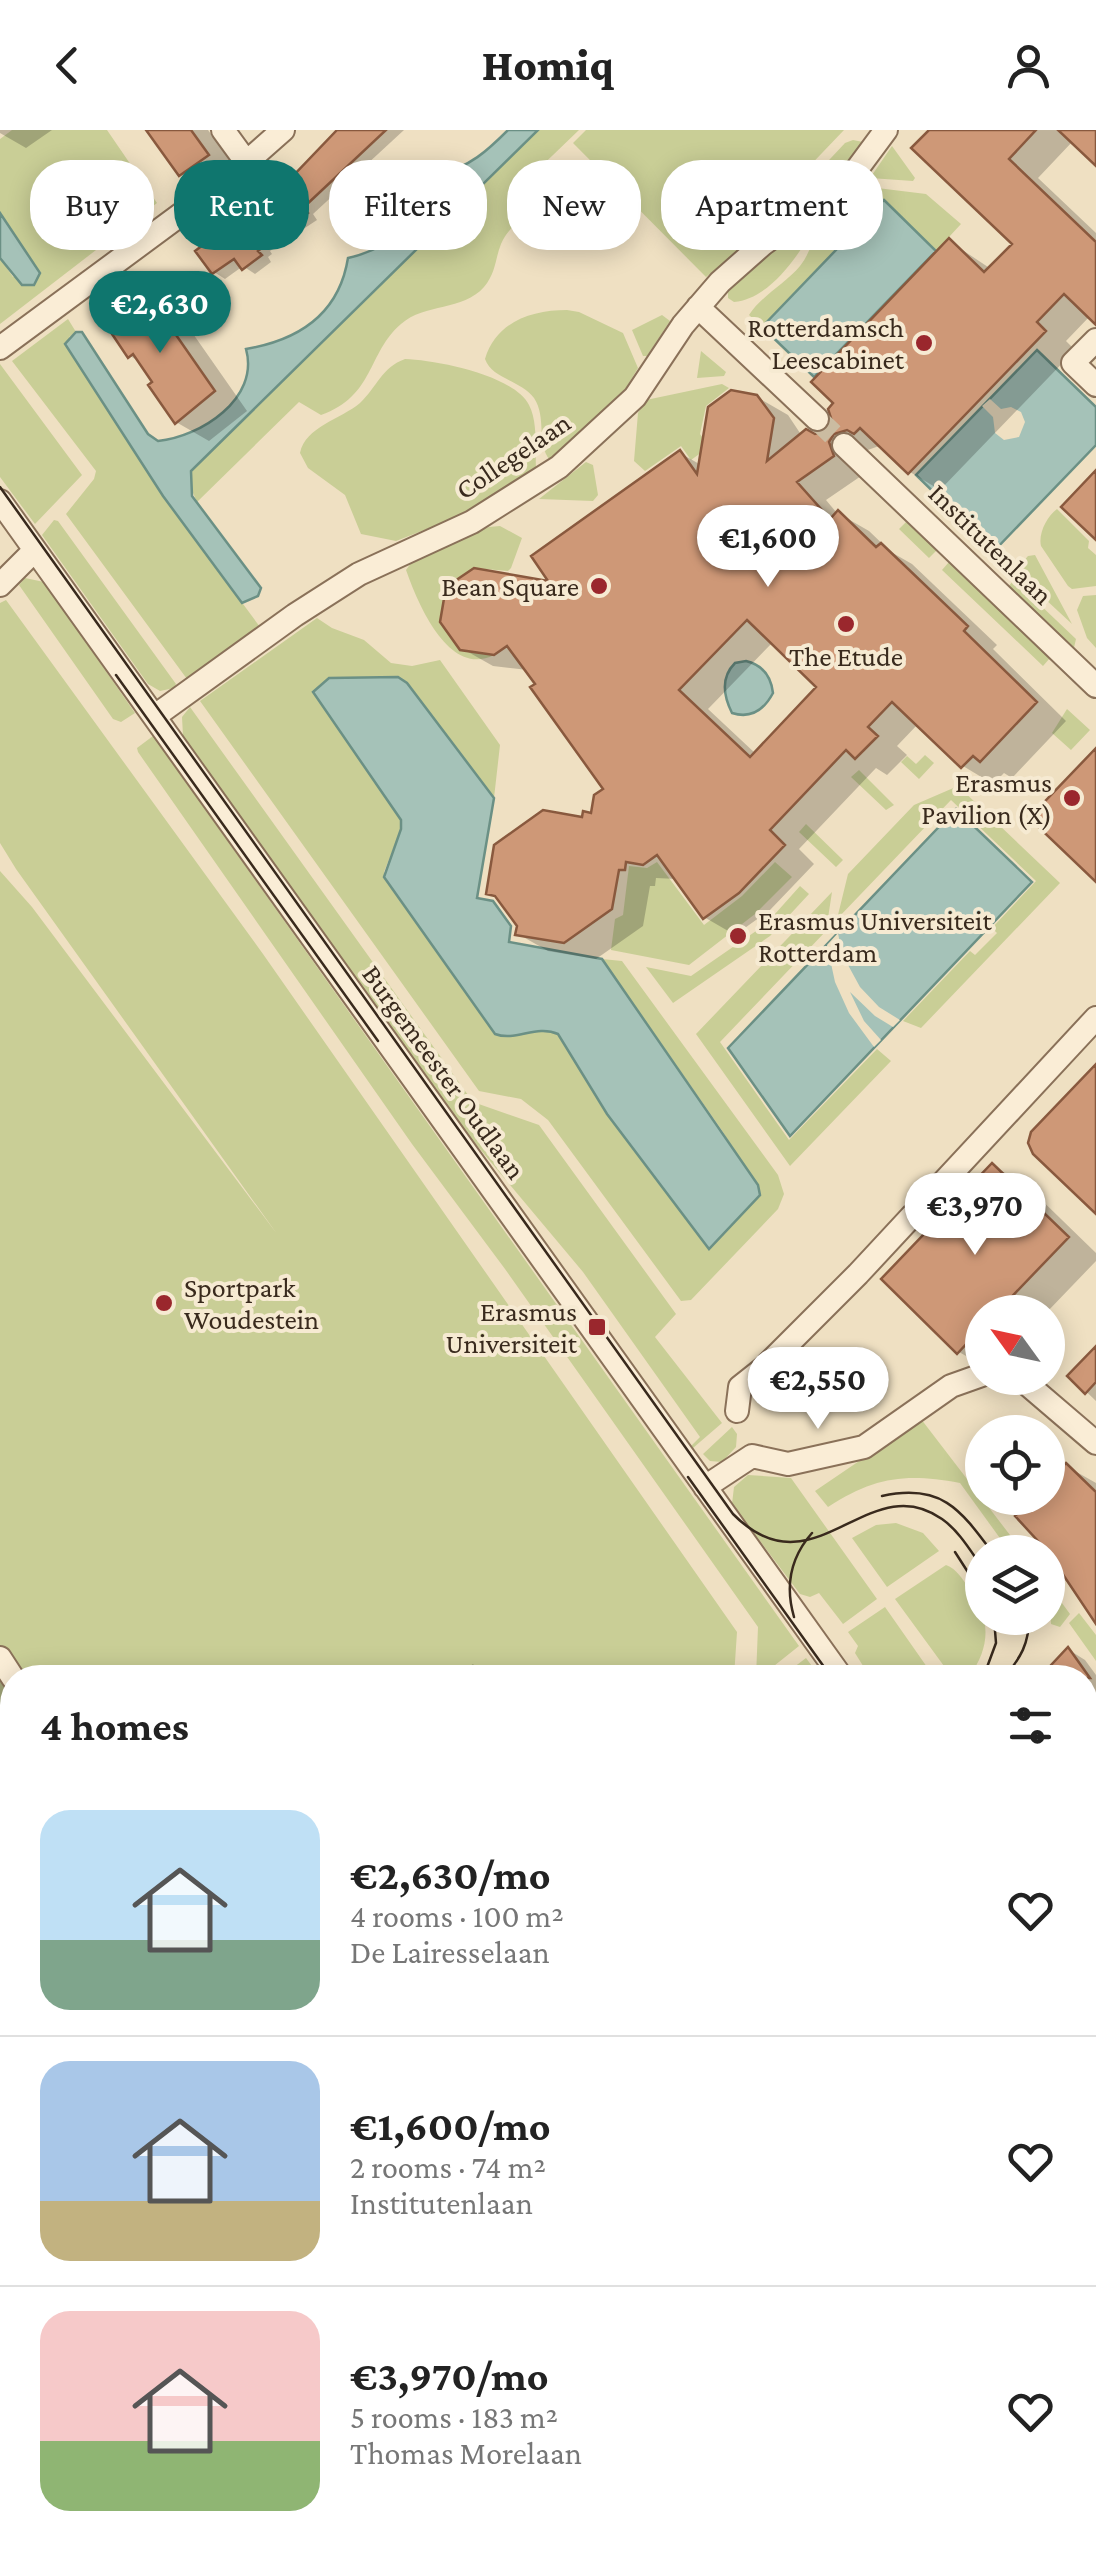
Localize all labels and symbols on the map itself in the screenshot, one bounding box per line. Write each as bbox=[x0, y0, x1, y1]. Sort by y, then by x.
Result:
pin: €2,630 bbox=[79, 271, 241, 356]
place label: Rotterdamsch Leescabinet bbox=[747, 312, 905, 375]
marker: Rotterdamsch Leescabinet bbox=[913, 332, 935, 354]
street label: Collegelaan bbox=[450, 406, 576, 506]
street label: Institutenlaan bbox=[923, 477, 1059, 611]
pin: €1,600 bbox=[687, 505, 849, 590]
place label: Bean Square bbox=[441, 571, 579, 602]
marker: Bean Square bbox=[588, 575, 610, 597]
marker: The Etude bbox=[835, 613, 857, 635]
place label: The Etude bbox=[789, 641, 903, 672]
place label: Erasmus Pavilion (X) bbox=[921, 767, 1052, 831]
marker: Erasmus Pavilion (X) bbox=[1061, 787, 1083, 809]
place label: Erasmus Universiteit Rotterdam bbox=[758, 905, 992, 968]
marker: Erasmus Universiteit Rotterdam bbox=[727, 925, 749, 947]
street label: Burgemeester Oudlaan bbox=[356, 959, 532, 1185]
pin: €3,970 bbox=[894, 1173, 1056, 1258]
place label: Sportpark Woudestein bbox=[184, 1272, 319, 1335]
marker: Sportpark Woudestein bbox=[153, 1292, 175, 1314]
north arrow bbox=[965, 1295, 1065, 1395]
place label: Erasmus Universiteit bbox=[445, 1296, 578, 1359]
marker: Erasmus Universiteit bbox=[586, 1316, 608, 1338]
pin: €2,550 bbox=[737, 1347, 899, 1432]

